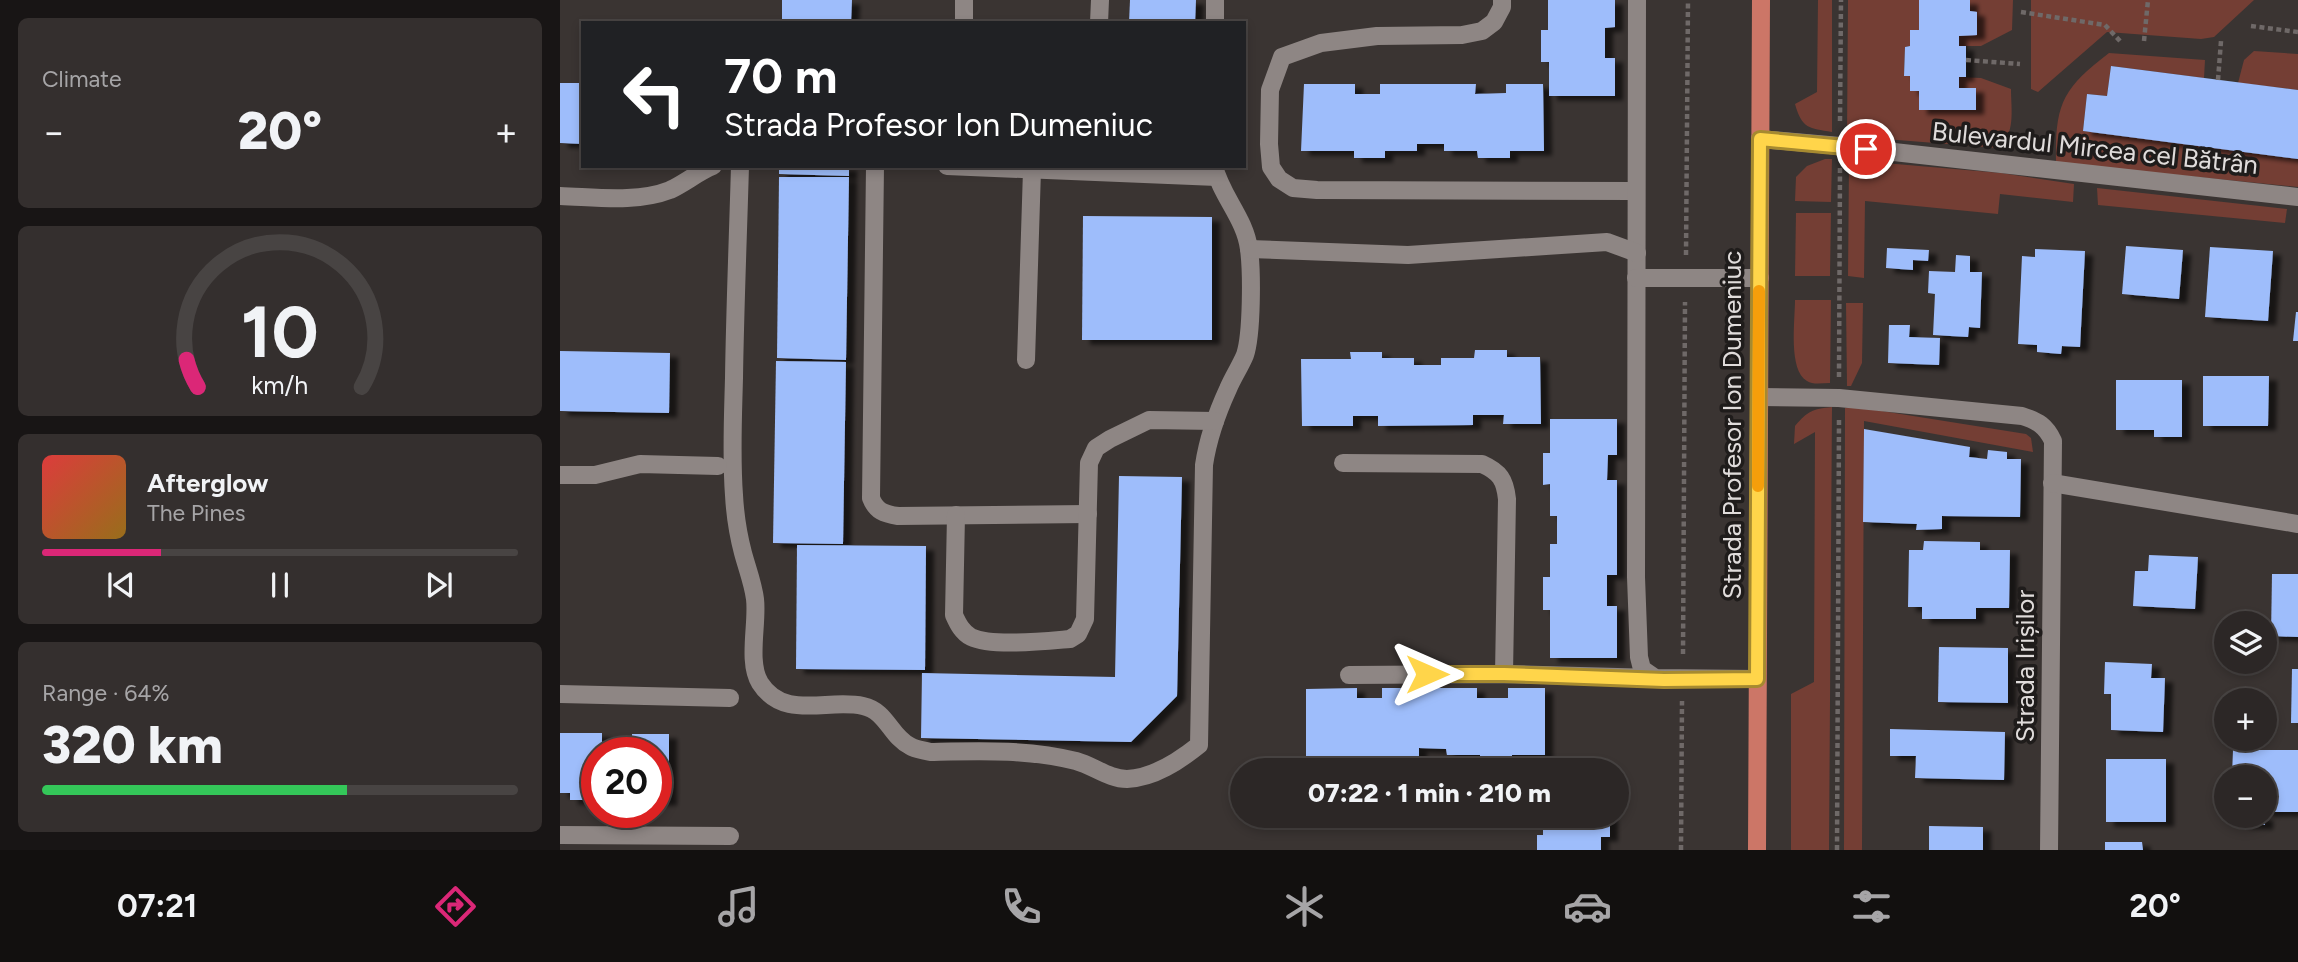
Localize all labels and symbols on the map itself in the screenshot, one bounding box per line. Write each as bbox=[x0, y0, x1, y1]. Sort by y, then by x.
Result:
street label: Bulevardul Mircea cel Bătrân bbox=[1930, 115, 2260, 181]
pin bbox=[1836, 119, 1896, 179]
street label: Strada Profesor Ion Dumeniuc bbox=[1716, 251, 1748, 599]
street label: Strada Irișilor bbox=[2009, 590, 2041, 742]
position arrow bbox=[1390, 637, 1464, 711]
speed limit sign: 20 bbox=[581, 737, 672, 828]

